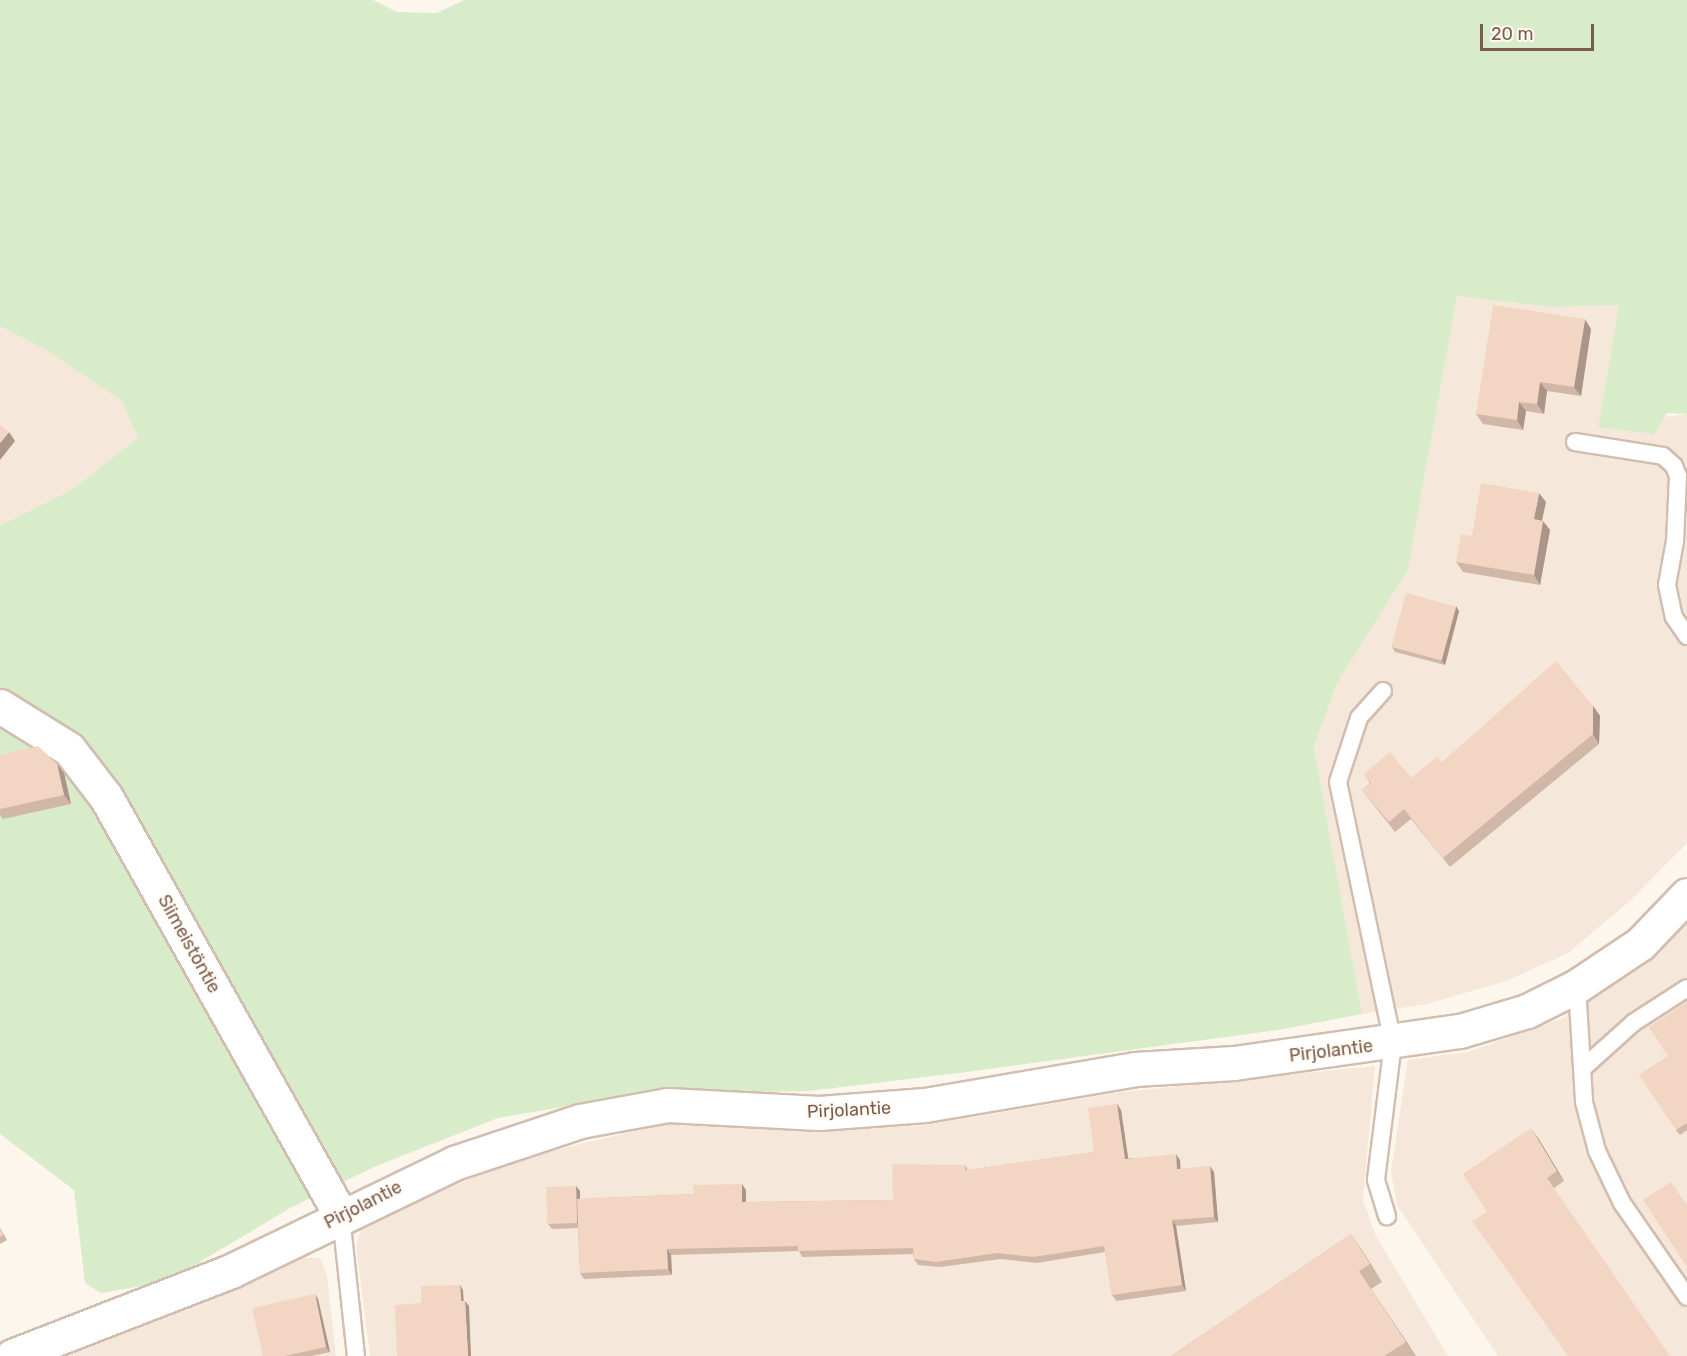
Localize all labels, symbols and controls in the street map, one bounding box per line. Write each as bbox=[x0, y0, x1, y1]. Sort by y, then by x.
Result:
scale bar bbox=[1483, 12, 1597, 50]
text: 20 m bbox=[1491, 23, 1533, 45]
street label: Siimeistöntie bbox=[153, 891, 225, 997]
street label: Pirjolantie bbox=[1288, 1035, 1374, 1067]
street label: Pirjolantie bbox=[806, 1097, 892, 1123]
street label: Pirjolantie bbox=[321, 1176, 405, 1234]

